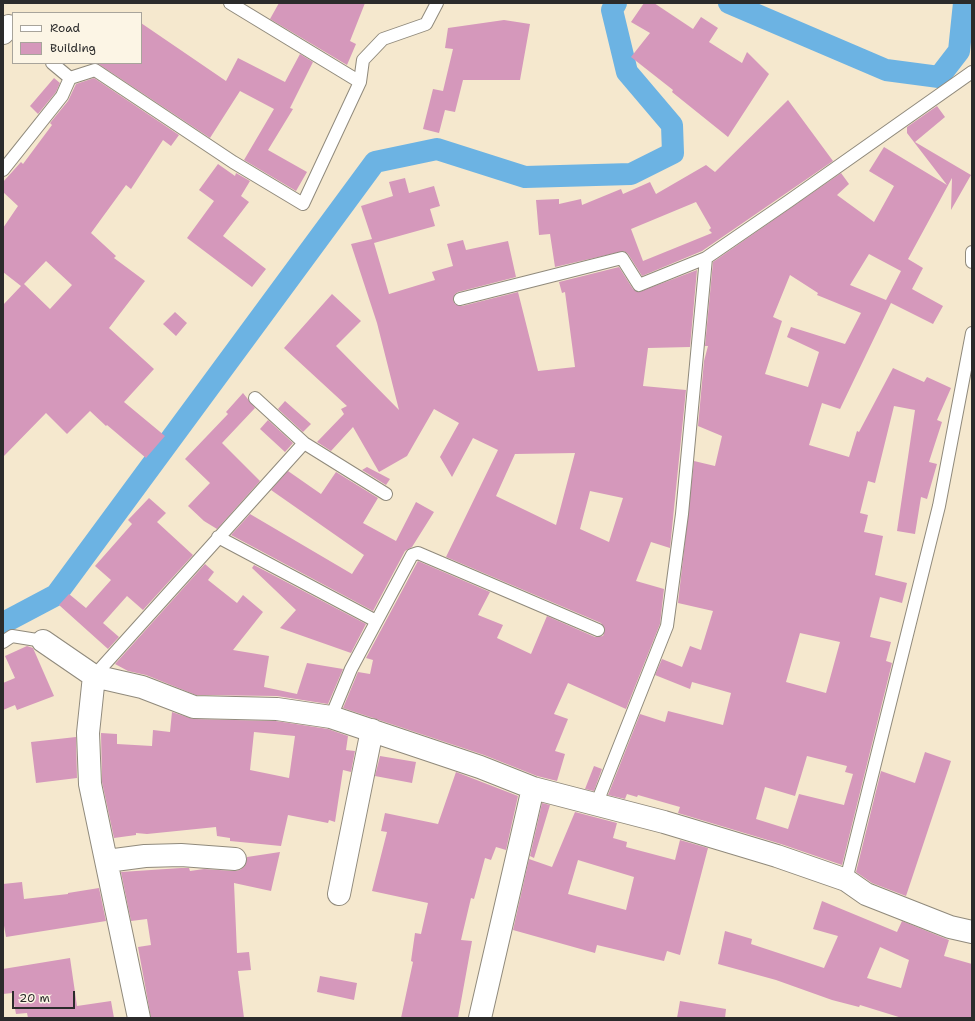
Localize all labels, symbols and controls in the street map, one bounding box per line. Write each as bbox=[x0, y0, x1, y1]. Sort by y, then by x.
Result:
legend bbox=[12, 12, 142, 64]
text: Road bbox=[50, 20, 80, 36]
text: Building bbox=[50, 40, 96, 56]
scale bar bbox=[14, 983, 77, 1009]
text: 20 m bbox=[19, 990, 50, 1006]

